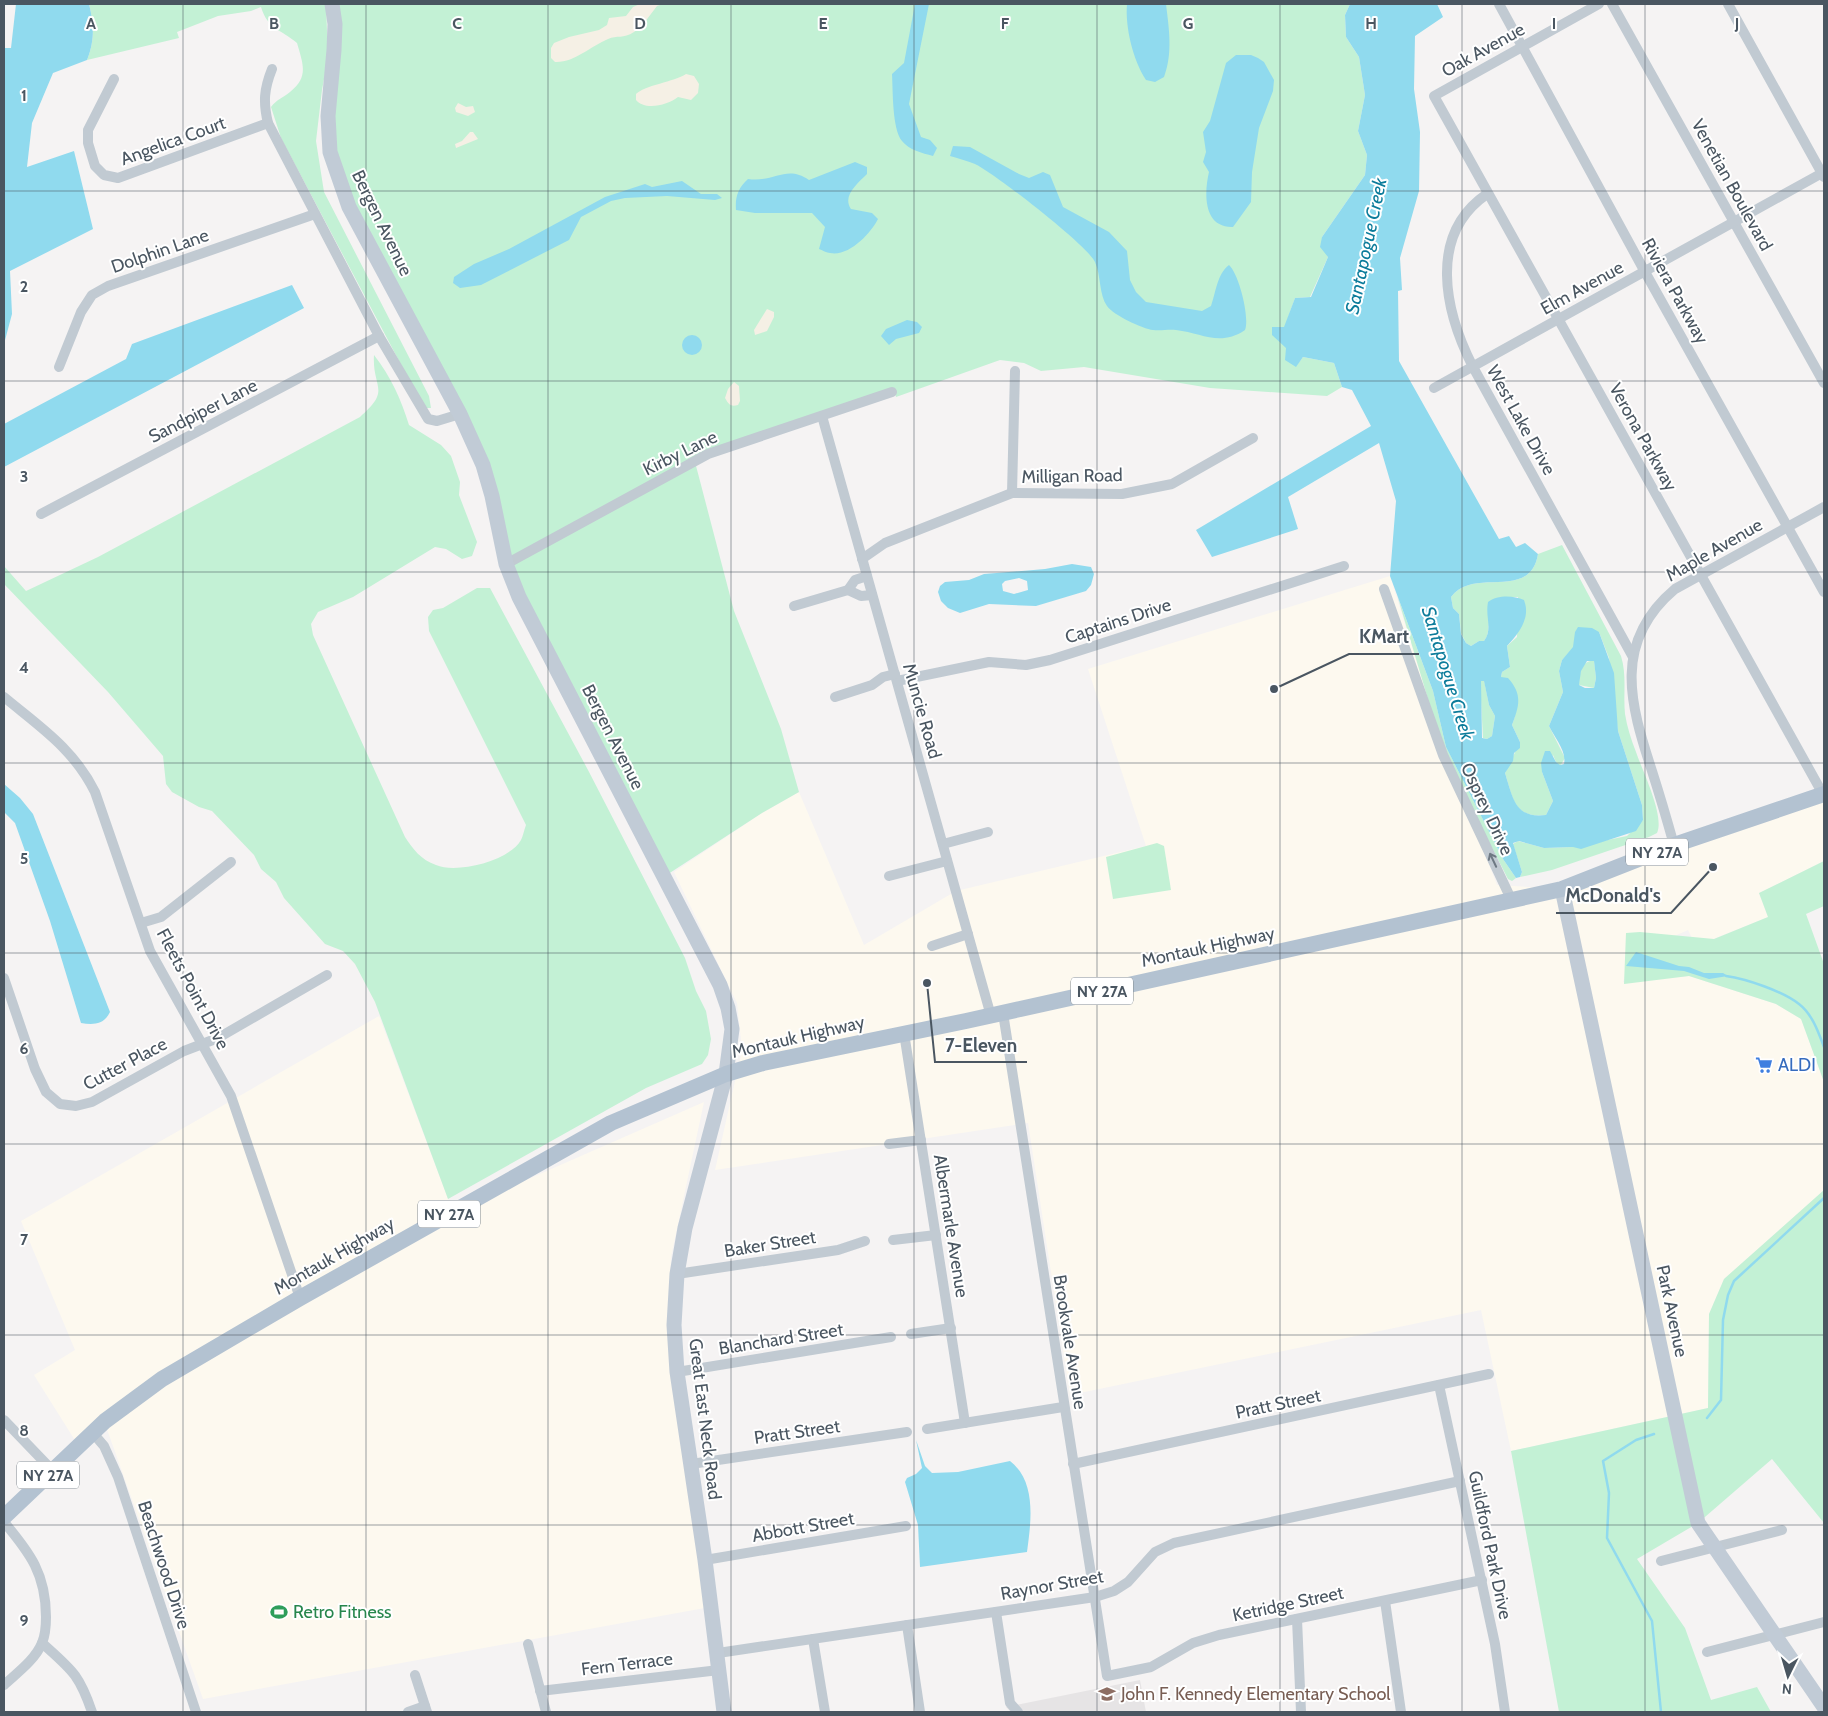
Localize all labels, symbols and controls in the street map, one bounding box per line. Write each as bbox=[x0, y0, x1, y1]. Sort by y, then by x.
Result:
text: A bbox=[86, 14, 96, 33]
text: B bbox=[269, 14, 279, 33]
text: C bbox=[452, 14, 462, 33]
text: D bbox=[634, 14, 646, 33]
text: E bbox=[818, 14, 828, 33]
text: F bbox=[1001, 14, 1010, 33]
text: G bbox=[1183, 14, 1193, 33]
text: H bbox=[1365, 14, 1377, 33]
text: I bbox=[1552, 14, 1556, 33]
text: J bbox=[1734, 14, 1739, 33]
street label: Oak Avenue bbox=[1438, 18, 1528, 82]
text: 1 bbox=[21, 86, 27, 105]
street label: Angelica Court bbox=[117, 112, 229, 170]
street label: Venetian Boulevard bbox=[1687, 115, 1777, 255]
street label: Bergen Avenue bbox=[347, 167, 417, 279]
water label: Santapogue Creek bbox=[1340, 175, 1392, 316]
street label: Dolphin Lane bbox=[108, 224, 212, 278]
street label: Riviera Parkway bbox=[1637, 234, 1713, 348]
street label: Elm Avenue bbox=[1537, 256, 1627, 320]
text: 2 bbox=[20, 277, 28, 296]
street label: West Lake Drive bbox=[1482, 361, 1560, 479]
street label: Sandpiper Lane bbox=[145, 374, 261, 448]
street label: Verona Parkway bbox=[1604, 379, 1682, 495]
street label: Kirby Lane bbox=[639, 426, 721, 480]
street label: Milligan Road bbox=[1021, 464, 1123, 488]
text: 3 bbox=[20, 467, 28, 486]
street label: Maple Avenue bbox=[1662, 514, 1766, 586]
street label: Captains Drive bbox=[1062, 594, 1174, 648]
water label: Santapogue Creek bbox=[1417, 603, 1479, 743]
callout: KMart bbox=[1349, 620, 1419, 654]
text: KMart bbox=[1359, 625, 1409, 648]
text: 4 bbox=[19, 658, 29, 677]
street label: Muncie Road bbox=[898, 661, 946, 761]
street label: Bergen Avenue bbox=[577, 681, 649, 793]
street label: Osprey Drive bbox=[1456, 759, 1518, 859]
road number: NY 27A bbox=[1626, 839, 1688, 866]
text: 5 bbox=[20, 849, 28, 868]
one-way arrow bbox=[1488, 853, 1498, 868]
callout: McDonald's bbox=[1556, 879, 1671, 913]
text: McDonald's bbox=[1565, 884, 1661, 907]
street label: Montauk Highway bbox=[1139, 922, 1277, 972]
street label: Fleets Point Drive bbox=[152, 925, 234, 1053]
road number: NY 27A bbox=[1071, 978, 1133, 1004]
street label: Montauk Highway bbox=[729, 1011, 867, 1063]
callout: 7-Eleven bbox=[935, 1028, 1027, 1062]
street label: Cutter Place bbox=[79, 1033, 171, 1095]
text: 7-Eleven bbox=[945, 1034, 1017, 1057]
text: 6 bbox=[20, 1039, 29, 1058]
place label: ALDI bbox=[1778, 1054, 1816, 1076]
supermarket icon: ALDI bbox=[1754, 1055, 1774, 1075]
street label: Albermarle Avenue bbox=[929, 1153, 973, 1299]
road number: NY 27A bbox=[418, 1200, 480, 1228]
street label: Montauk Highway bbox=[270, 1213, 398, 1299]
street label: Baker Street bbox=[723, 1226, 817, 1262]
text: 7 bbox=[20, 1230, 29, 1249]
street label: Park Avenue bbox=[1652, 1263, 1692, 1359]
street label: Brookvale Avenue bbox=[1049, 1273, 1091, 1411]
street label: Blanchard Street bbox=[717, 1318, 845, 1360]
street label: Great East Neck Road bbox=[684, 1337, 726, 1501]
street label: Pratt Street bbox=[1233, 1384, 1323, 1424]
street label: Pratt Street bbox=[753, 1415, 841, 1449]
text: 8 bbox=[19, 1421, 29, 1440]
road number: NY 27A bbox=[17, 1462, 79, 1488]
street label: Guildford Park Drive bbox=[1464, 1469, 1516, 1621]
street label: Beachwood Drive bbox=[133, 1498, 195, 1632]
street label: Abbott Street bbox=[750, 1507, 856, 1547]
street label: Raynor Street bbox=[999, 1565, 1105, 1605]
street label: Ketridge Street bbox=[1231, 1582, 1345, 1626]
place label: Retro Fitness bbox=[293, 1601, 392, 1623]
sports icon: Retro Fitness bbox=[269, 1602, 289, 1622]
text: 9 bbox=[20, 1611, 29, 1630]
street label: Fern Terrace bbox=[580, 1647, 674, 1681]
north arrow bbox=[1763, 1651, 1813, 1701]
text: N bbox=[1781, 1680, 1793, 1698]
place label: John F. Kennedy Elementary School bbox=[1120, 1683, 1391, 1705]
school or university icon: John F. Kennedy Elementary School bbox=[1097, 1684, 1117, 1704]

